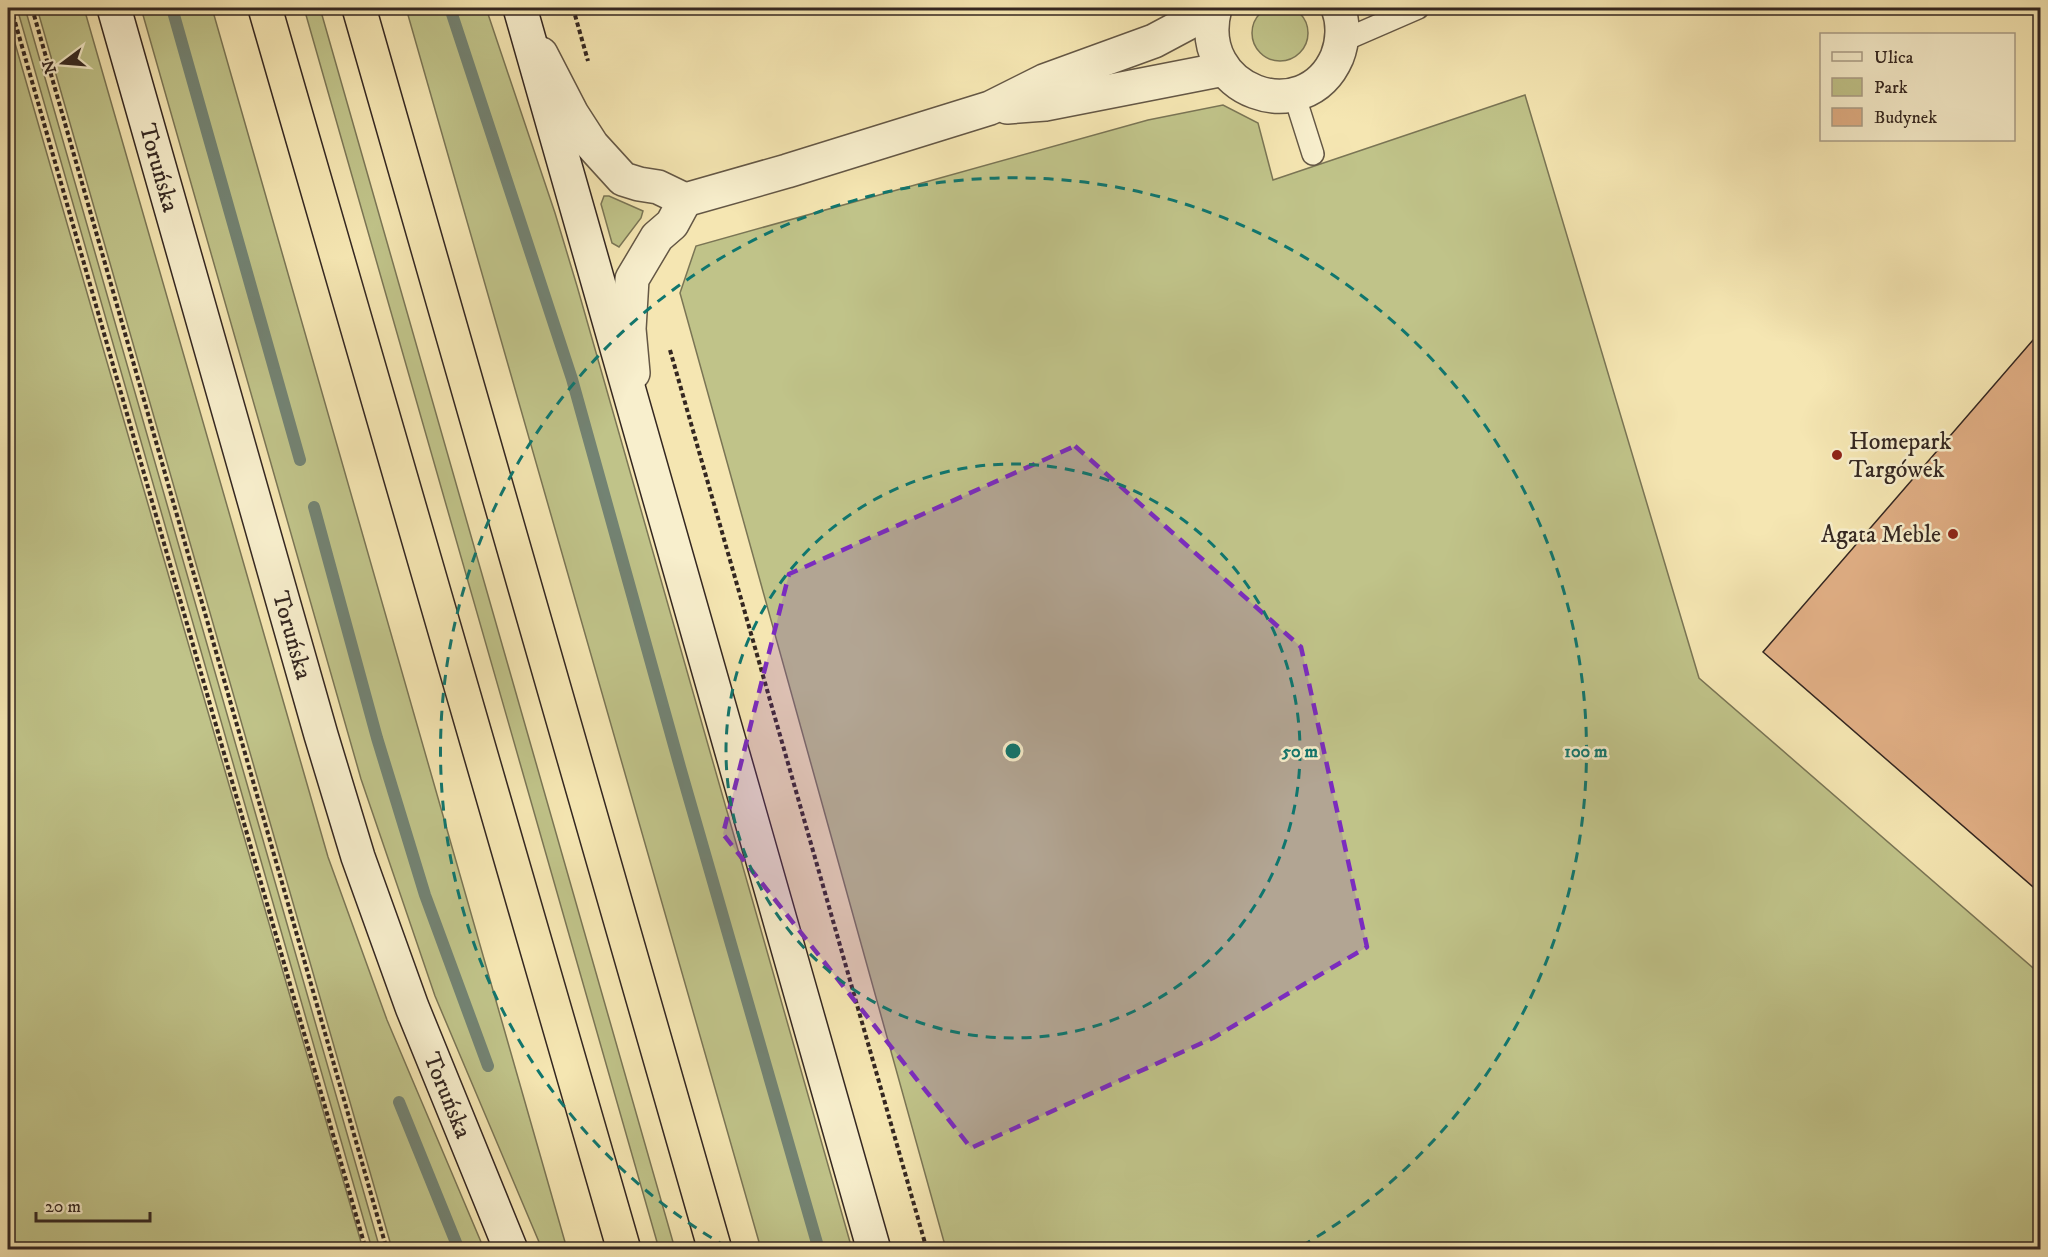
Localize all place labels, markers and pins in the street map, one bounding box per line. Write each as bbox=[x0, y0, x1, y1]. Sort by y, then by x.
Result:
place label: Homepark Targówek bbox=[1849, 427, 1951, 485]
marker: Homepark Targówek bbox=[1830, 448, 1844, 462]
place label: Agata Meble bbox=[1821, 520, 1941, 550]
marker: Agata Meble bbox=[1946, 527, 1960, 541]
centre of rings bbox=[1003, 741, 1023, 761]

